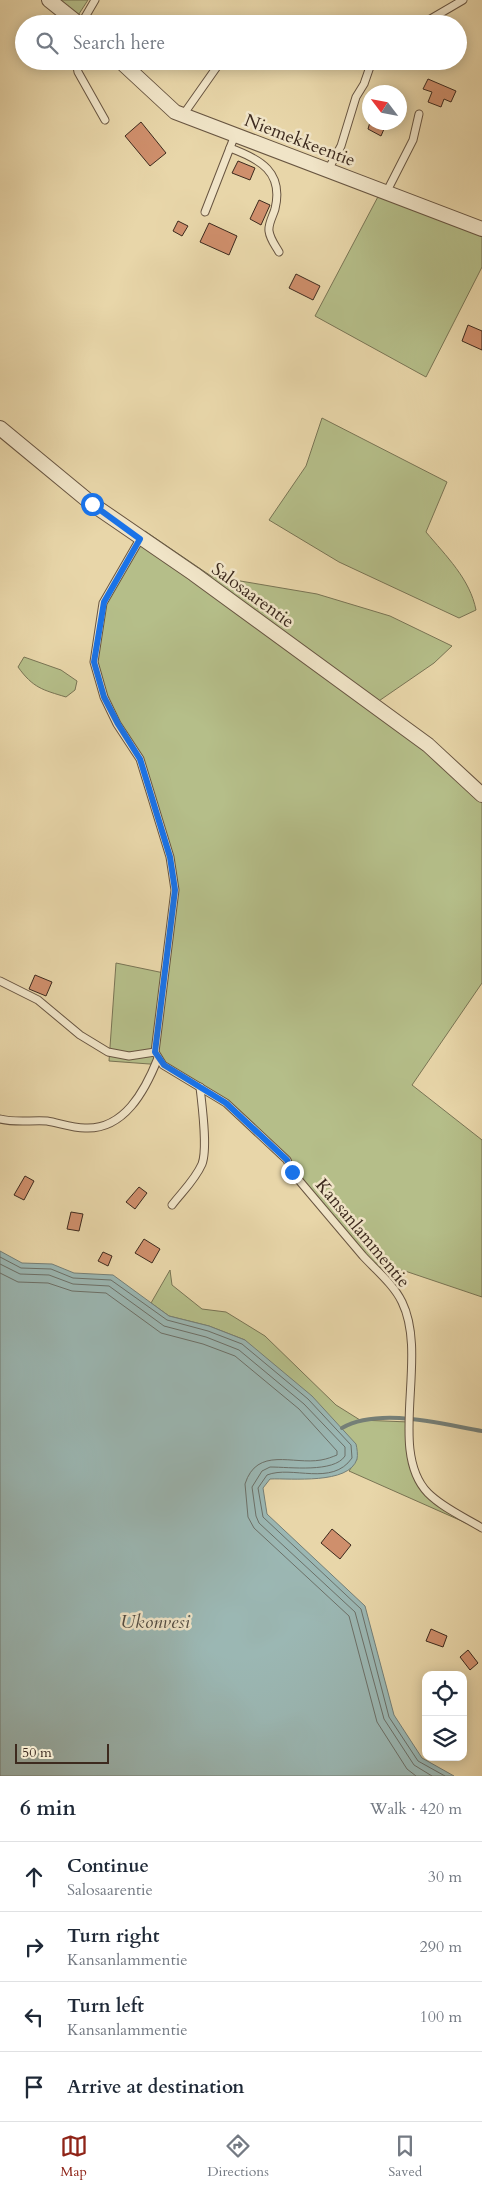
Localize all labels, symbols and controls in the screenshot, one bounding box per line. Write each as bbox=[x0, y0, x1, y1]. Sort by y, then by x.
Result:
search box bbox=[15, 15, 467, 70]
icon: search bbox=[33, 29, 61, 57]
text: Search here bbox=[73, 30, 165, 56]
north arrow bbox=[362, 85, 407, 130]
street label: Niemekkeentie bbox=[241, 108, 359, 173]
route start bbox=[81, 493, 104, 516]
street label: Salosaarentie bbox=[206, 557, 299, 634]
route end bbox=[281, 1161, 304, 1184]
street label: Kansanlammentie bbox=[309, 1173, 416, 1293]
water label: Ukonvesi bbox=[120, 1609, 191, 1635]
map controls bbox=[422, 1671, 467, 1761]
button: locate bbox=[422, 1671, 467, 1716]
button: layers bbox=[422, 1716, 467, 1761]
scale bar bbox=[15, 1741, 109, 1764]
text: 50 m bbox=[22, 1743, 52, 1762]
text: 6 min bbox=[20, 1794, 76, 1823]
text: Walk · 420 m bbox=[370, 1798, 462, 1820]
text: Continue bbox=[67, 1853, 149, 1879]
icon: ahead bbox=[20, 1863, 48, 1891]
text: 30 m bbox=[428, 1866, 462, 1888]
text: Salosaarentie bbox=[67, 1879, 153, 1901]
text: Turn right bbox=[67, 1923, 159, 1949]
icon: right bbox=[20, 1933, 48, 1961]
text: 290 m bbox=[420, 1936, 462, 1958]
text: Kansanlammentie bbox=[67, 1949, 188, 1971]
text: Turn left bbox=[67, 1993, 144, 2019]
icon: left bbox=[20, 2003, 48, 2031]
text: 100 m bbox=[420, 2006, 462, 2028]
text: Kansanlammentie bbox=[67, 2019, 188, 2041]
icon: arrive bbox=[20, 2073, 48, 2101]
text: Arrive at destination bbox=[67, 2074, 244, 2100]
tab: Map bbox=[60, 2132, 88, 2181]
tab: Directions bbox=[207, 2132, 269, 2181]
tab: Saved bbox=[388, 2132, 422, 2181]

